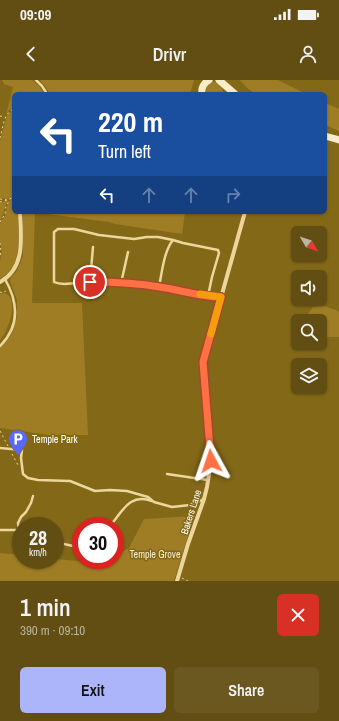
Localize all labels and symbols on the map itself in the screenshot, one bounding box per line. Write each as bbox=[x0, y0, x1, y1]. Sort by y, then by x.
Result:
north arrow bbox=[291, 226, 327, 262]
pin bbox=[73, 265, 107, 299]
parking icon: Temple Park bbox=[7, 428, 29, 456]
place label: Temple Park bbox=[32, 433, 78, 446]
position arrow bbox=[190, 440, 232, 482]
street label: Bakers Lane bbox=[178, 488, 204, 536]
speed limit sign: 30 bbox=[72, 517, 124, 569]
park label: Temple Grove bbox=[129, 548, 181, 561]

